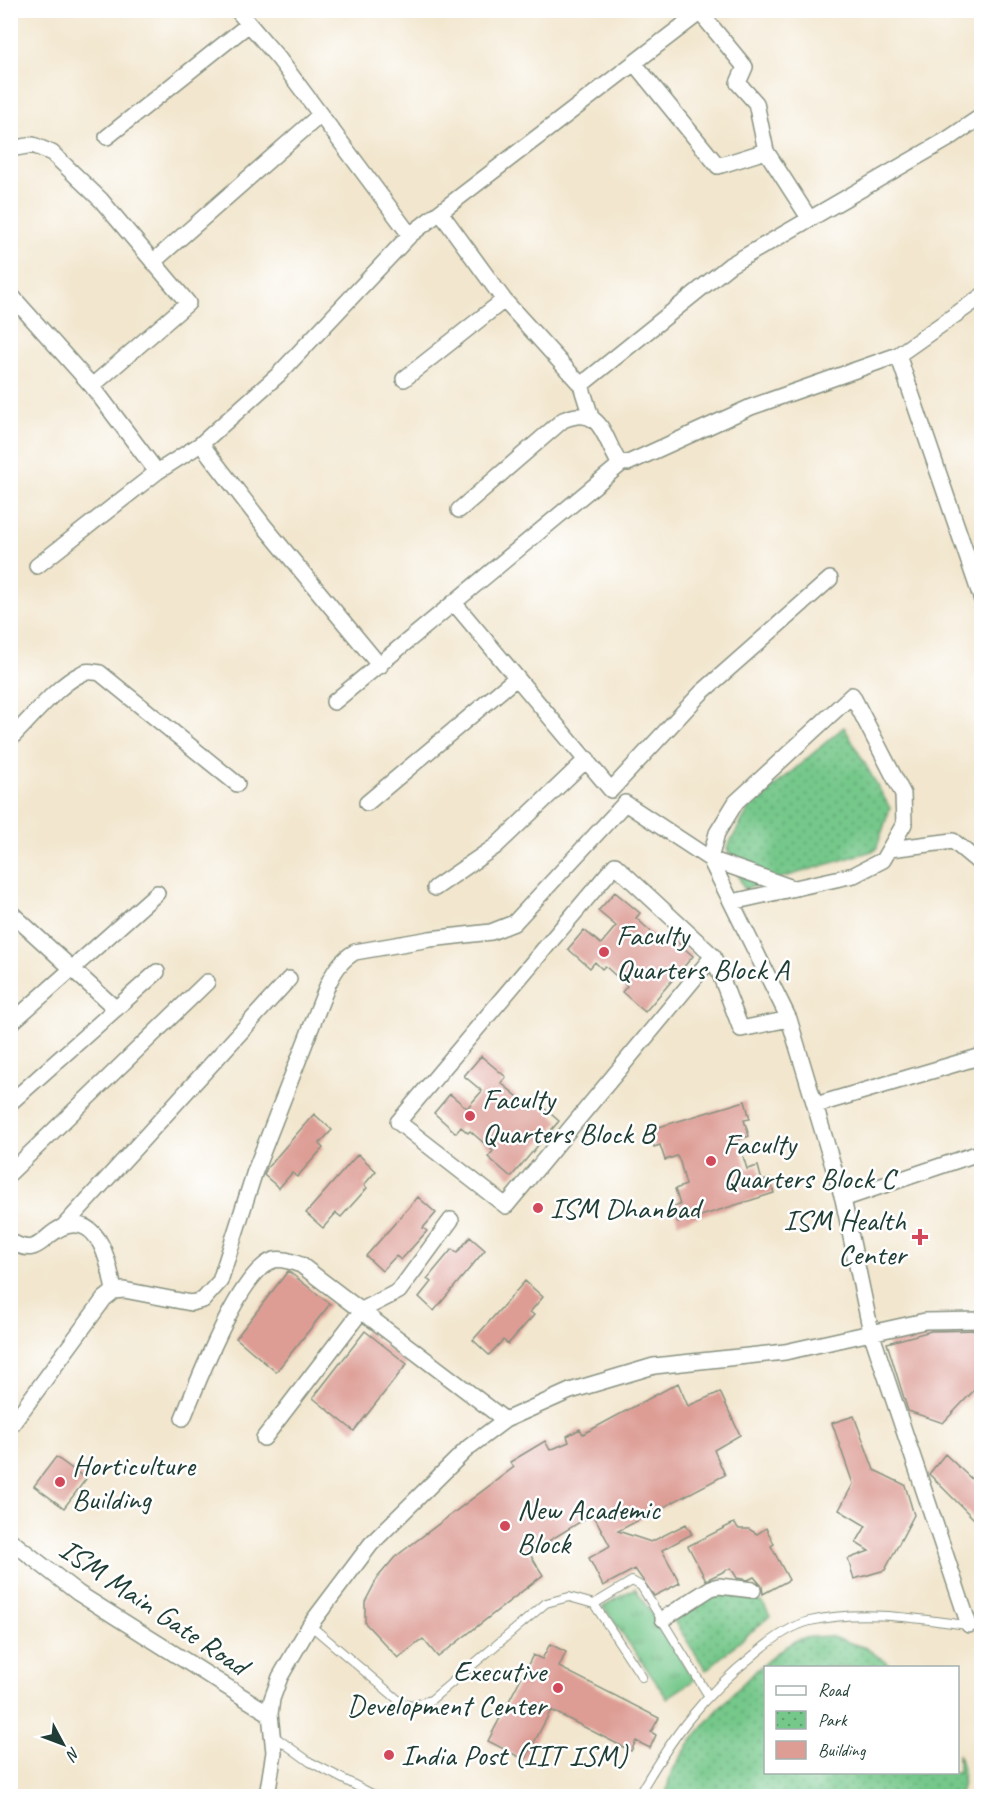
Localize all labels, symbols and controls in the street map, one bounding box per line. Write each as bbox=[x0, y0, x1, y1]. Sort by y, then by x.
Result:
place label: Faculty Quarters Block A bbox=[616, 916, 791, 988]
marker: Faculty Quarters Block A bbox=[597, 945, 611, 959]
place label: Faculty Quarters Block B bbox=[482, 1080, 658, 1152]
marker: Faculty Quarters Block B bbox=[463, 1109, 477, 1123]
place label: Faculty Quarters Block C bbox=[723, 1125, 899, 1197]
marker: Faculty Quarters Block C bbox=[704, 1154, 718, 1168]
place label: ISM Dhanbad bbox=[550, 1189, 704, 1227]
marker: ISM Dhanbad bbox=[531, 1201, 545, 1215]
place label: ISM Health Center bbox=[784, 1201, 908, 1273]
marker: ISM Health Center bbox=[911, 1228, 929, 1246]
place label: Horticulture Building bbox=[72, 1446, 197, 1518]
marker: Horticulture Building bbox=[53, 1475, 67, 1489]
place label: New Academic Block bbox=[517, 1490, 661, 1562]
marker: New Academic Block bbox=[498, 1519, 512, 1533]
street label: ISM Main Gate Road bbox=[52, 1530, 259, 1687]
place label: Executive Development Center bbox=[347, 1652, 548, 1724]
legend bbox=[764, 1666, 959, 1774]
text: Road bbox=[818, 1679, 851, 1701]
marker: Executive Development Center bbox=[551, 1681, 565, 1695]
text: Park bbox=[818, 1709, 848, 1731]
north arrow bbox=[33, 1714, 93, 1774]
place label: India Post (IIT ISM) bbox=[401, 1736, 629, 1774]
text: Building bbox=[818, 1739, 867, 1761]
text: N bbox=[61, 1743, 84, 1766]
marker: India Post (IIT ISM) bbox=[382, 1748, 396, 1762]

